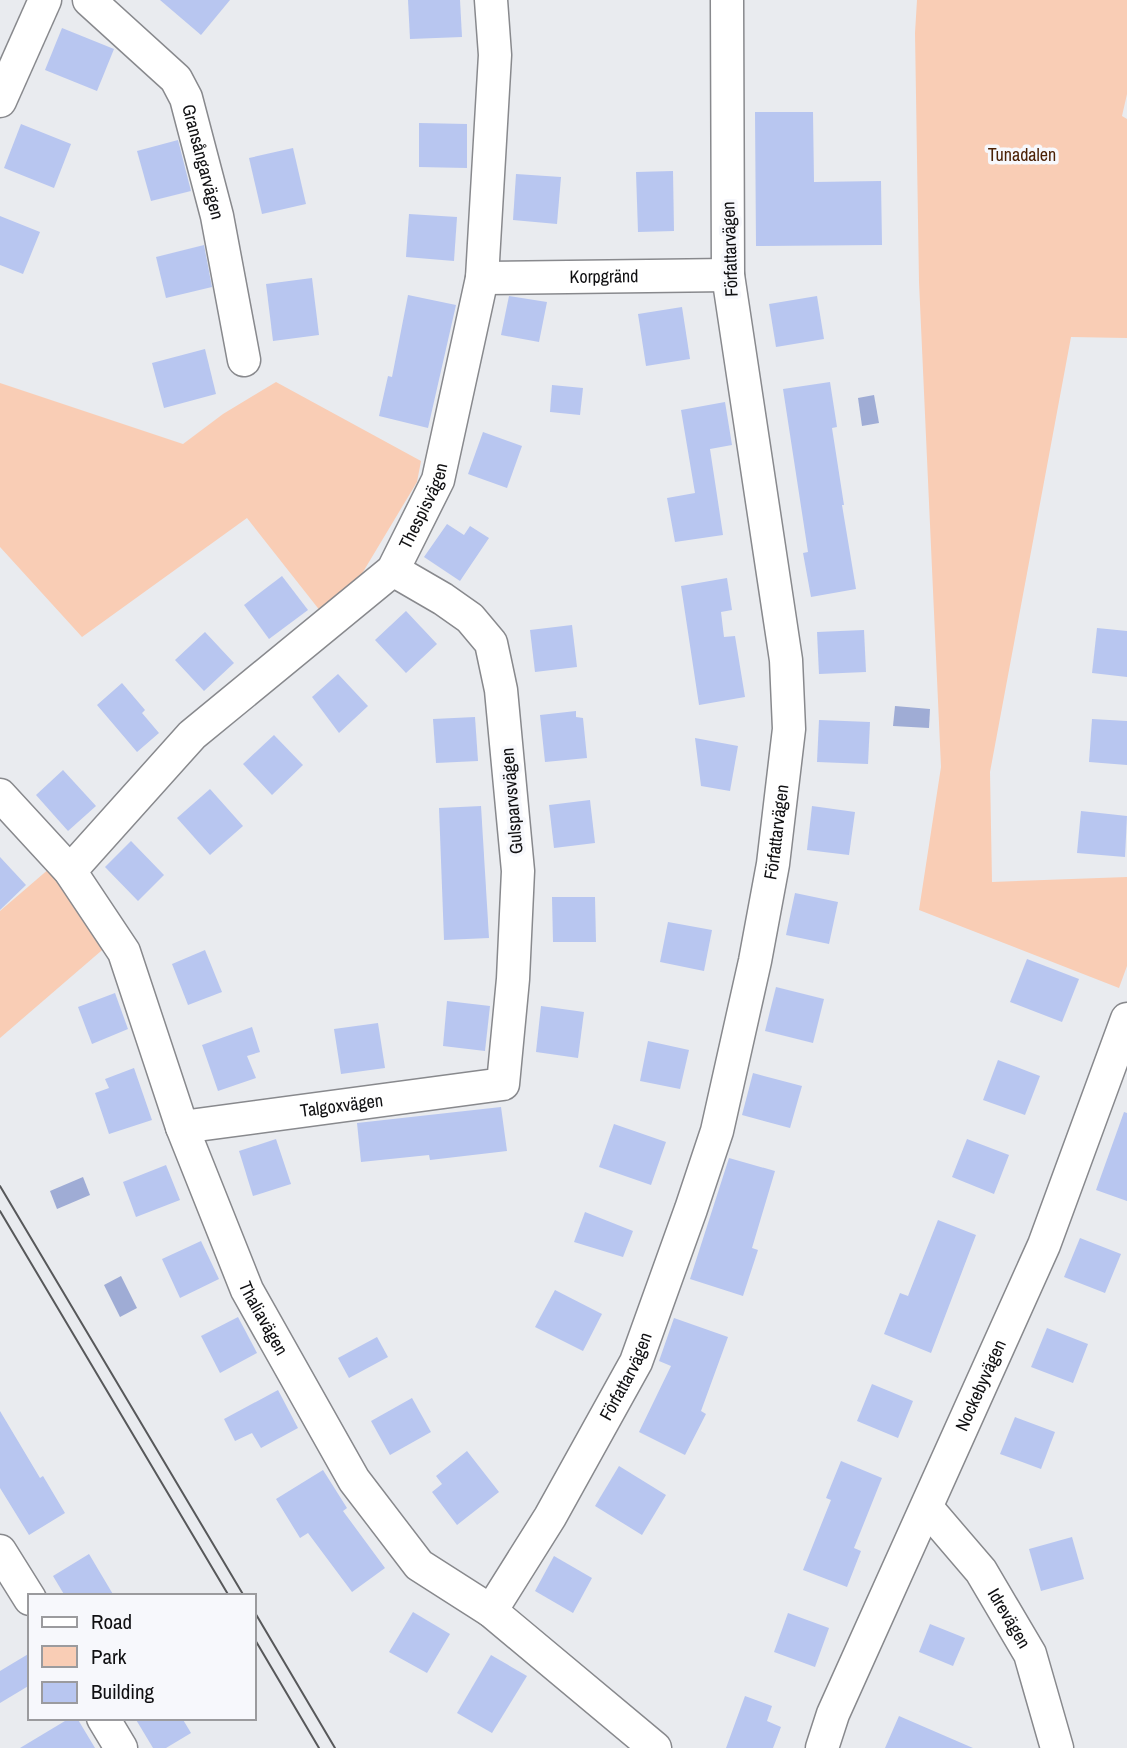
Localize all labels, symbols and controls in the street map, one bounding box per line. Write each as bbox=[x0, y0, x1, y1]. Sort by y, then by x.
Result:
street label: Gransångarvägen bbox=[176, 101, 230, 222]
park label: Tunadalen bbox=[988, 142, 1056, 167]
street label: Författarvägen bbox=[715, 201, 744, 297]
street label: Korpgränd bbox=[569, 263, 639, 289]
street label: Thespisvägen bbox=[392, 461, 453, 553]
street label: Gulsparvsvägen bbox=[494, 747, 529, 855]
street label: Författarvägen bbox=[757, 783, 794, 882]
street label: Talgoxvägen bbox=[299, 1087, 384, 1123]
street label: Thaliavägen bbox=[233, 1278, 294, 1360]
street label: Författarvägen bbox=[593, 1329, 658, 1425]
street label: Nockebyvägen bbox=[949, 1336, 1012, 1435]
street label: Idrevägen bbox=[982, 1583, 1037, 1653]
legend bbox=[28, 1594, 256, 1720]
text: Road bbox=[91, 1607, 132, 1636]
text: Park bbox=[91, 1642, 127, 1671]
text: Building bbox=[91, 1677, 155, 1706]

